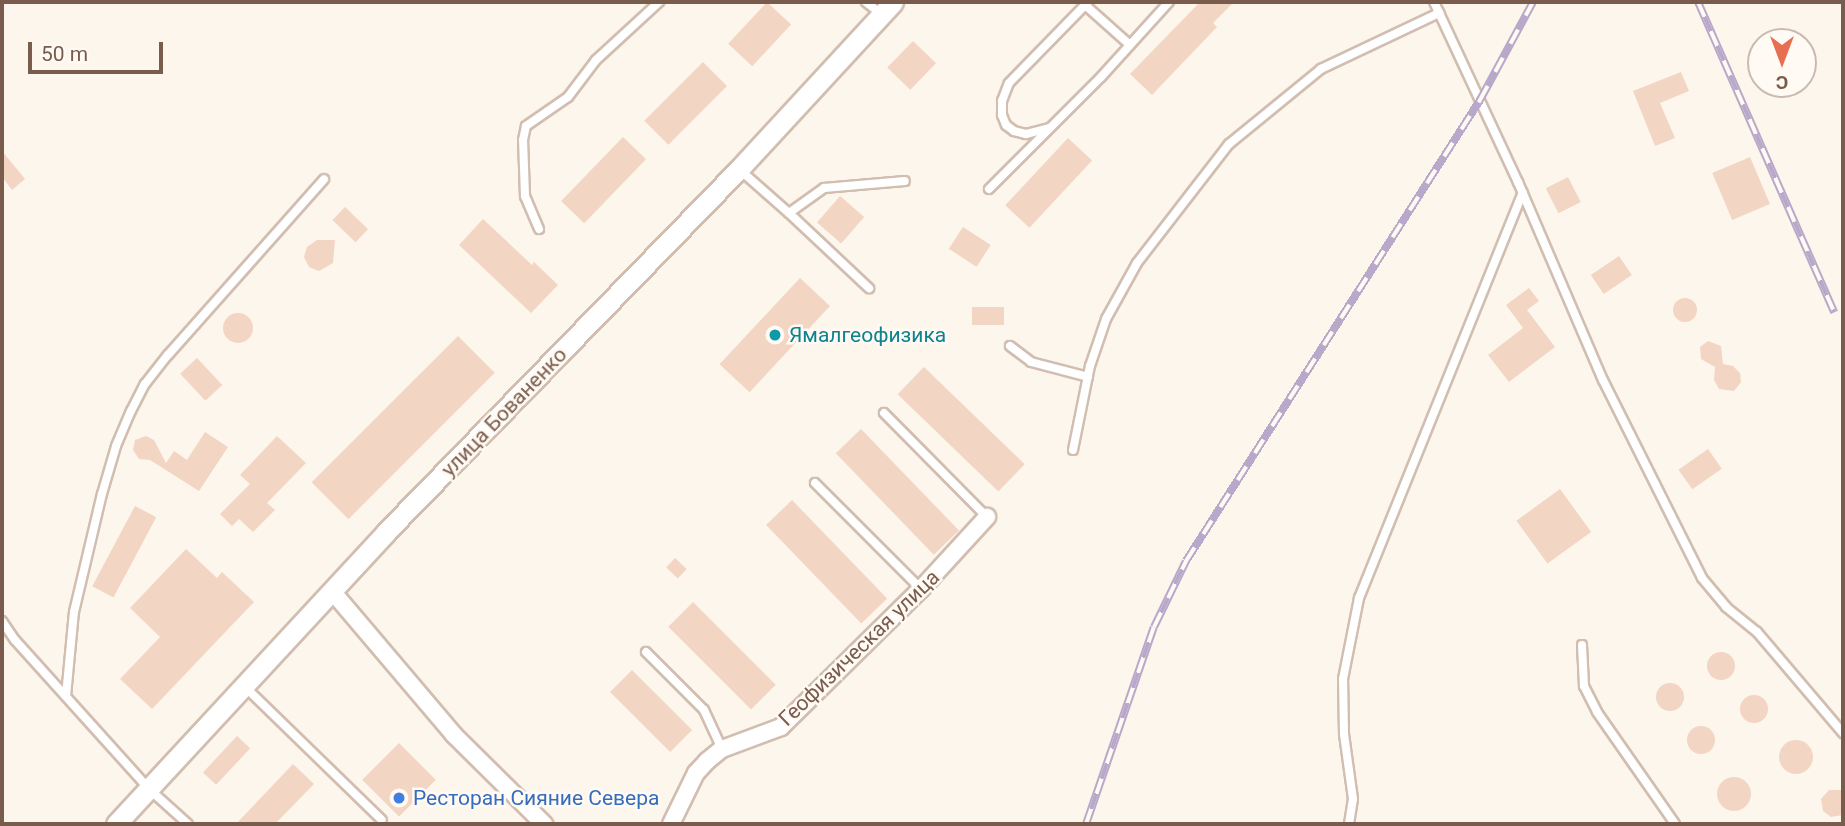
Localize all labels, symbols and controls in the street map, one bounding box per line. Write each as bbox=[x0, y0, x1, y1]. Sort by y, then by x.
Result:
scale bar bbox=[32, 28, 166, 72]
north arrow bbox=[1747, 28, 1817, 98]
text: 50 m bbox=[41, 42, 88, 66]
text: С bbox=[1776, 71, 1788, 94]
place label: Ямалгеофизика bbox=[789, 322, 946, 348]
marker: Ямалгеофизика bbox=[767, 327, 783, 343]
street label: улица Бованенко bbox=[436, 342, 572, 482]
street label: Геофизическая улица bbox=[773, 565, 945, 731]
place label: Ресторан Сияние Севера bbox=[413, 785, 659, 811]
marker: Ресторан Сияние Севера bbox=[391, 790, 407, 806]

